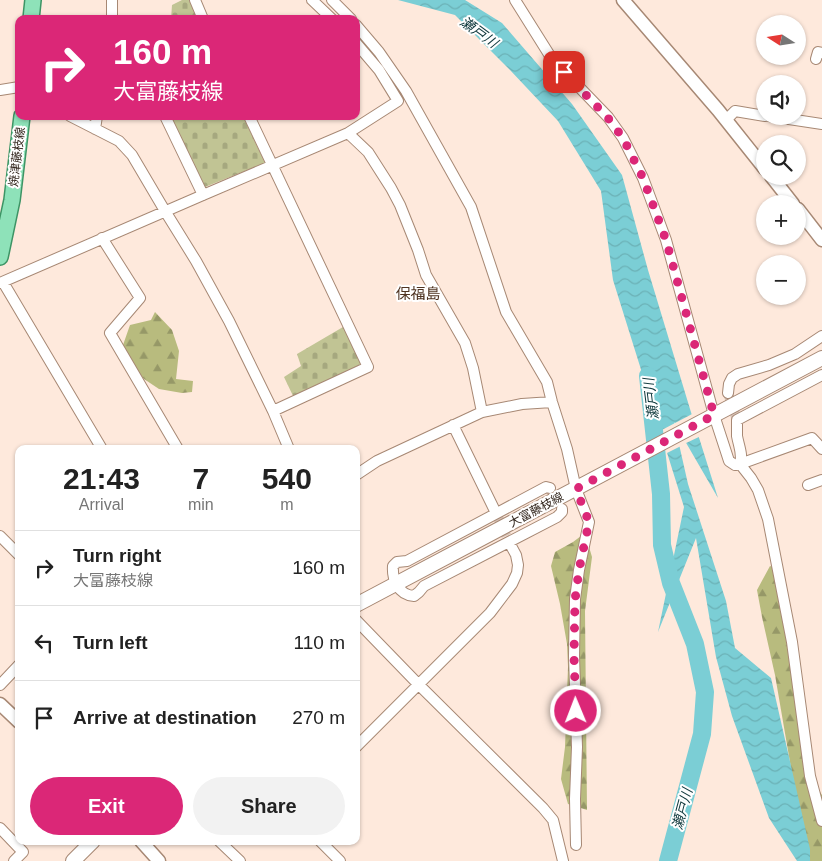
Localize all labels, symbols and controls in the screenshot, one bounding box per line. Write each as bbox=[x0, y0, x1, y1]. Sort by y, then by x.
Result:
water label: 瀬戸川 bbox=[457, 13, 502, 52]
north arrow bbox=[756, 15, 806, 65]
map controls bbox=[756, 15, 806, 305]
text: 160 m bbox=[113, 32, 212, 71]
icon: right bbox=[30, 35, 95, 100]
pin bbox=[543, 51, 585, 93]
icon: arrive bbox=[550, 58, 578, 86]
button: sound bbox=[756, 75, 806, 125]
text: 大富藤枝線 bbox=[113, 79, 223, 104]
street label: 焼津藤枝線 bbox=[6, 126, 28, 188]
button: search bbox=[756, 135, 806, 185]
button: + bbox=[756, 195, 806, 245]
button: − bbox=[756, 255, 806, 305]
district label: 保福島 bbox=[395, 285, 441, 302]
water label: 瀬戸川 bbox=[640, 375, 661, 421]
text: 21:43 bbox=[63, 462, 140, 495]
text: 7 bbox=[192, 462, 209, 495]
text: 540 bbox=[262, 462, 312, 495]
street label: 大富藤枝線 bbox=[506, 490, 566, 530]
text: Arrival bbox=[79, 496, 124, 513]
text: min bbox=[188, 496, 214, 513]
text: m bbox=[280, 496, 293, 513]
text: Turn right bbox=[73, 545, 161, 566]
icon: right bbox=[30, 554, 58, 582]
text: 160 m bbox=[292, 557, 345, 578]
text: 大富藤枝線 bbox=[73, 572, 153, 589]
icon: left bbox=[30, 629, 58, 657]
text: Turn left bbox=[73, 632, 148, 653]
text: 110 m bbox=[294, 632, 345, 653]
position arrow bbox=[549, 684, 601, 736]
icon: arrive bbox=[30, 704, 58, 732]
text: Arrive at destination bbox=[73, 707, 257, 728]
text: 270 m bbox=[292, 707, 345, 728]
button: Exit bbox=[30, 777, 183, 835]
button: Share bbox=[193, 777, 345, 835]
water label: 瀬戸川 bbox=[669, 785, 696, 831]

